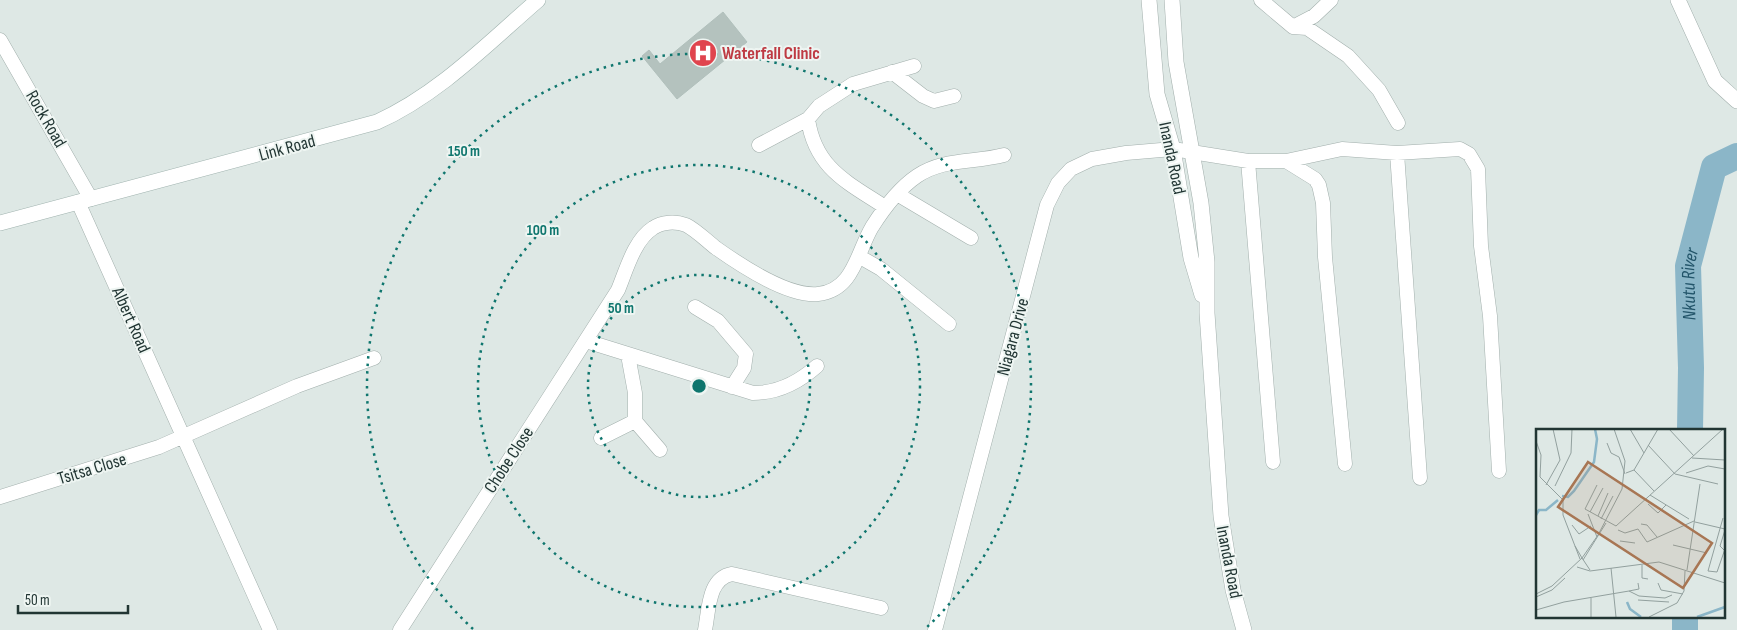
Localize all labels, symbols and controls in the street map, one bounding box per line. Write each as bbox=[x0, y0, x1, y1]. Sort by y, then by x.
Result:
hospital icon: Waterfall Clinic bbox=[688, 38, 718, 68]
place label: Waterfall Clinic bbox=[722, 43, 820, 64]
street label: Rock Road bbox=[21, 87, 71, 151]
street label: Inanda Road bbox=[1154, 120, 1190, 196]
street label: Link Road bbox=[257, 130, 317, 166]
text: 150 m bbox=[448, 142, 480, 161]
text: 100 m bbox=[527, 221, 559, 240]
water label: Nkutu River bbox=[1677, 245, 1704, 321]
street label: Albert Road bbox=[107, 283, 155, 356]
street label: Niagara Drive bbox=[993, 296, 1033, 378]
text: 50 m bbox=[608, 299, 634, 318]
centre of rings bbox=[690, 377, 708, 395]
street label: Chobe Close bbox=[480, 423, 538, 497]
inset map bbox=[1536, 429, 1724, 618]
street label: Tsitsa Close bbox=[55, 449, 129, 489]
street label: Inanda Road bbox=[1212, 524, 1246, 600]
scale bar bbox=[18, 582, 128, 614]
text: 50 m bbox=[25, 591, 50, 610]

